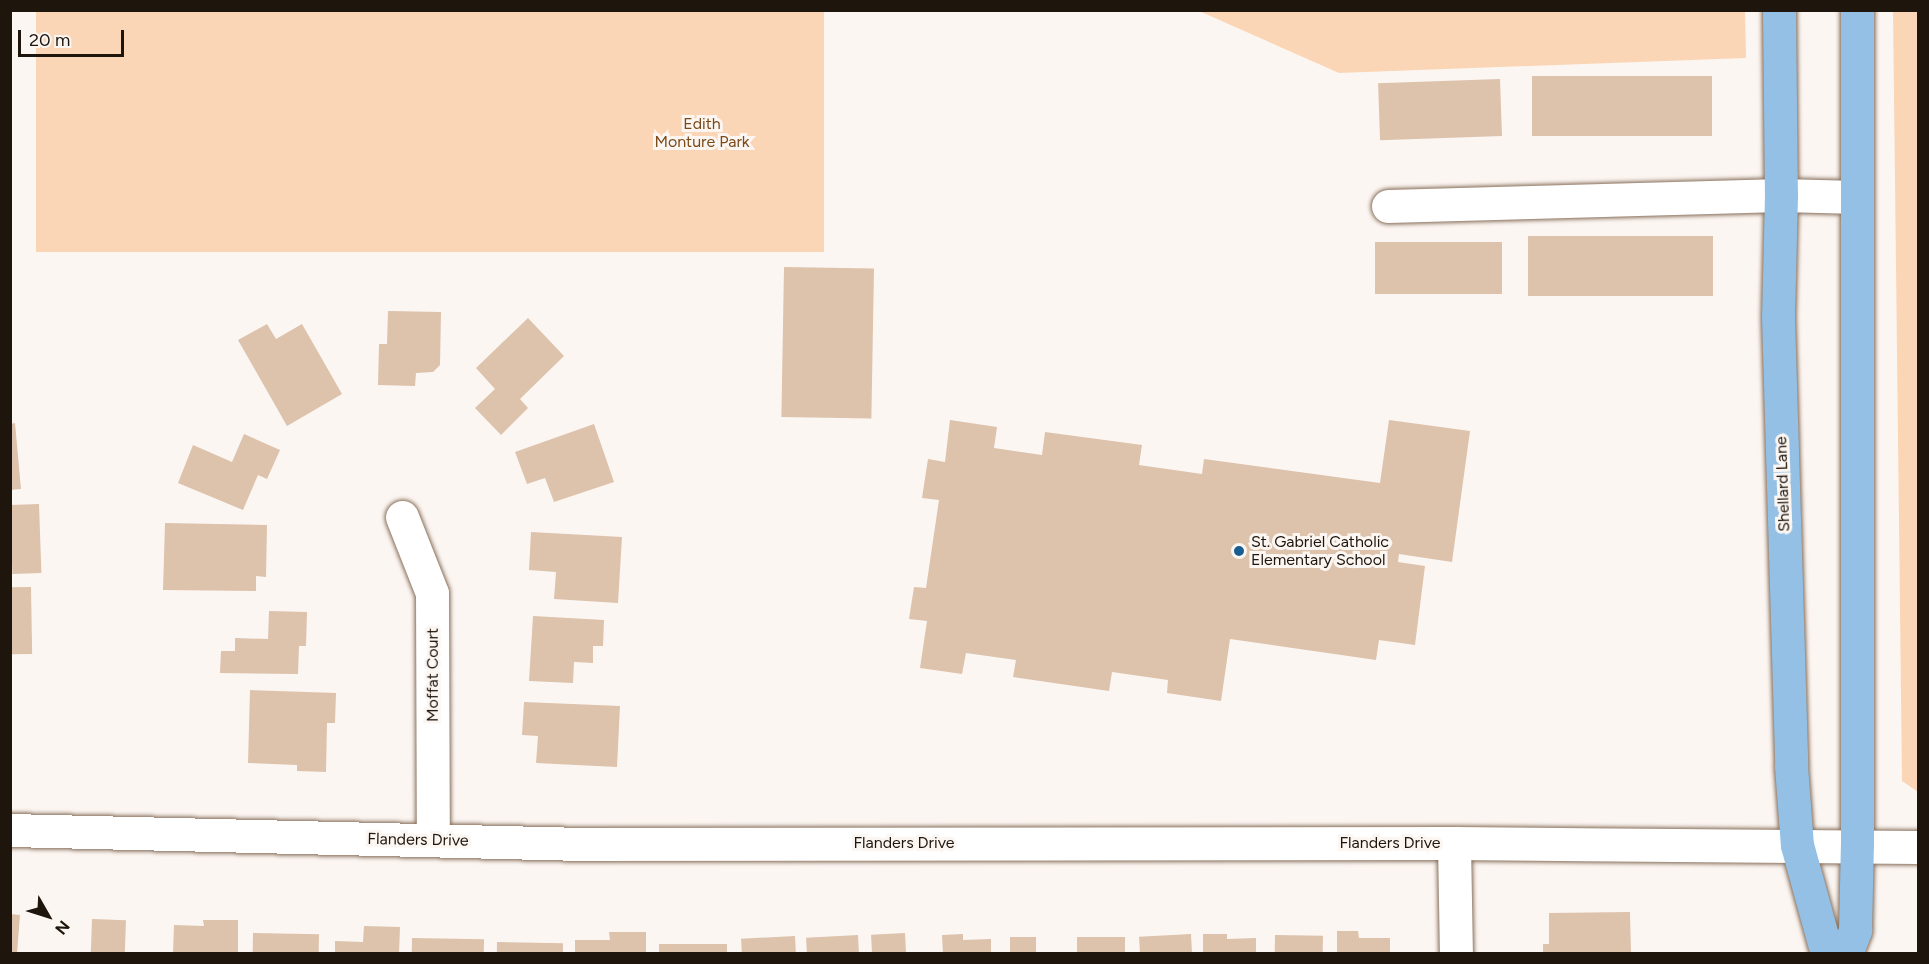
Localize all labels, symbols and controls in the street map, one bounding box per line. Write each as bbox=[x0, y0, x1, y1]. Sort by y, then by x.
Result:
scale bar bbox=[21, 18, 128, 56]
text: 20 m bbox=[29, 29, 70, 51]
park label: Edith Monture Park bbox=[654, 114, 750, 152]
street label: Shellard Lane bbox=[1772, 436, 1794, 532]
place label: St. Gabriel Catholic Elementary School bbox=[1251, 532, 1389, 570]
marker: St. Gabriel Catholic Elementary School bbox=[1232, 544, 1246, 558]
street label: Moffat Court bbox=[423, 628, 443, 722]
street label: Flanders Drive bbox=[367, 830, 469, 850]
street label: Flanders Drive bbox=[853, 833, 955, 853]
street label: Flanders Drive bbox=[1339, 833, 1441, 853]
north arrow bbox=[18, 886, 78, 946]
text: N bbox=[51, 917, 74, 938]

